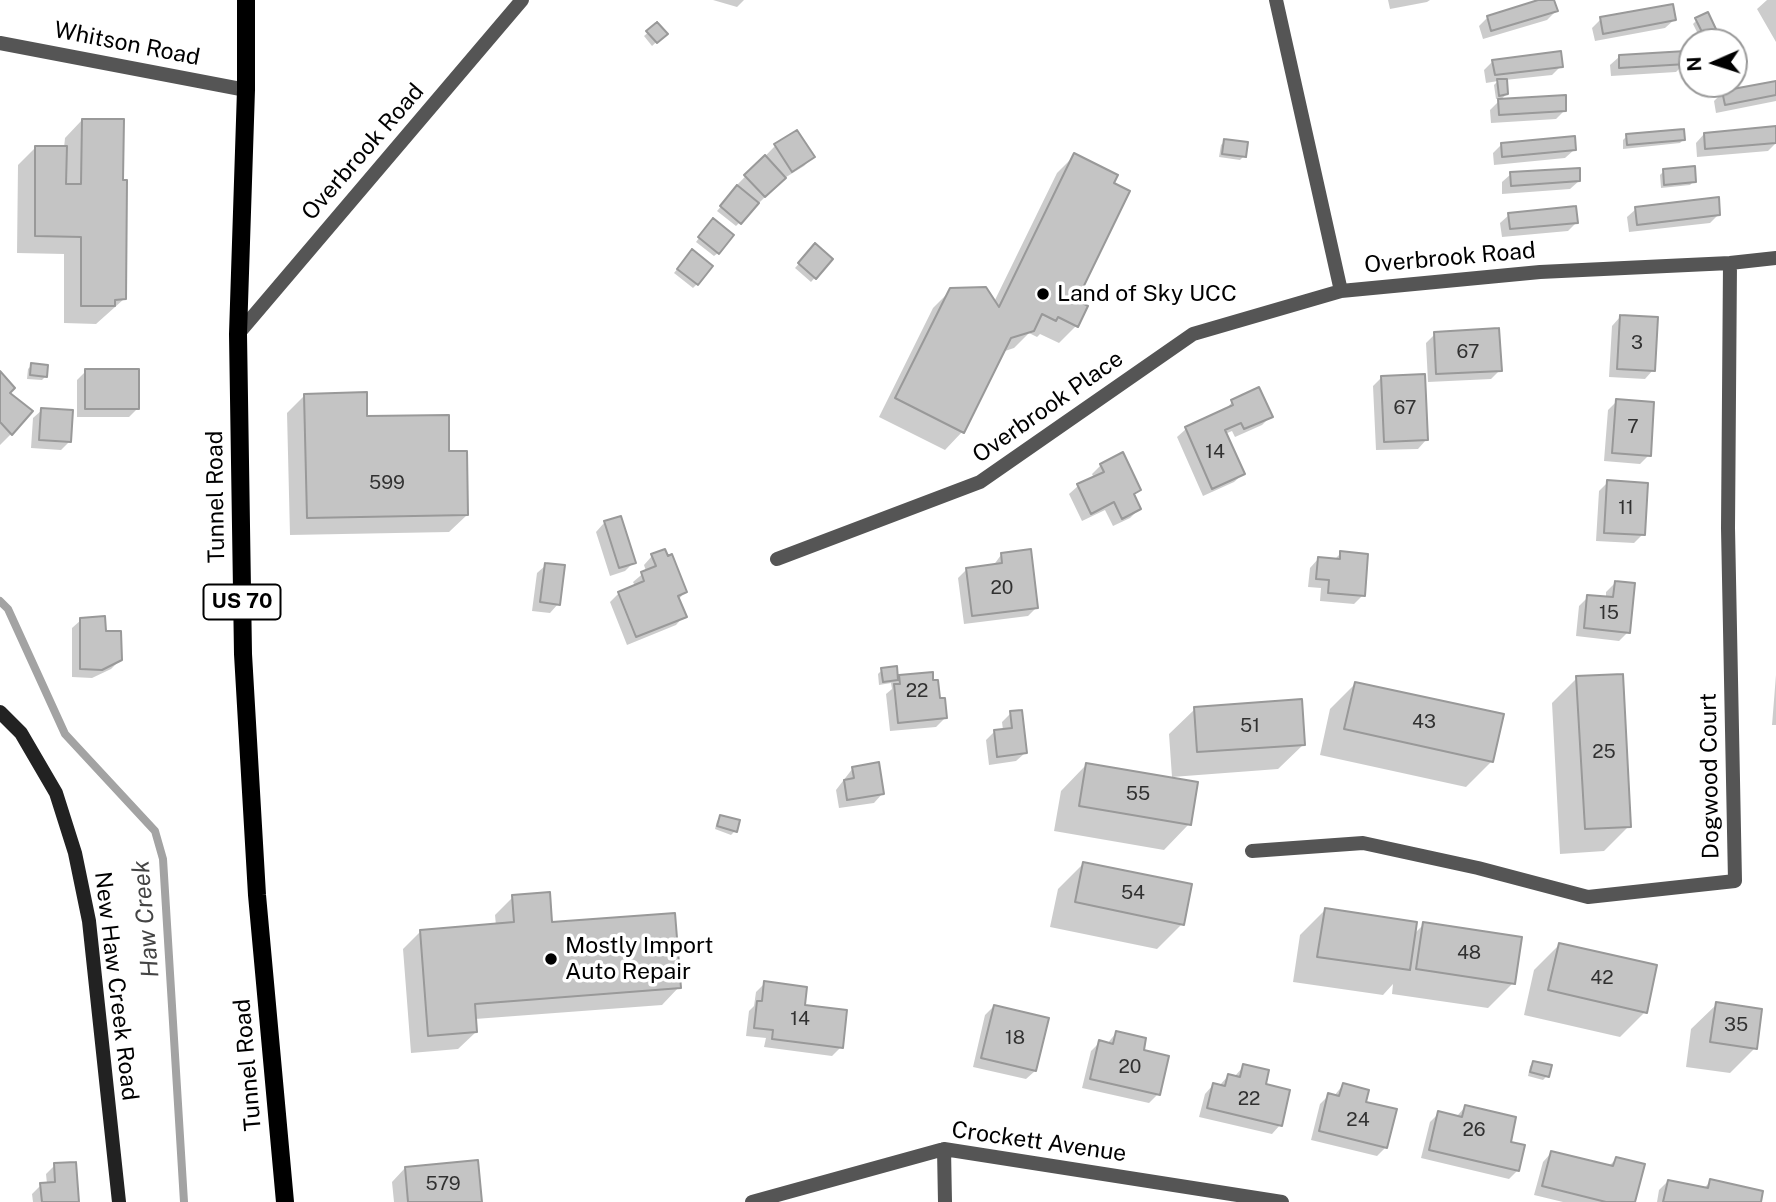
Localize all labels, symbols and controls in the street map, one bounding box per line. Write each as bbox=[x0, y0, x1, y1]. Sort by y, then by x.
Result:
street label: Whitson Road bbox=[52, 16, 202, 72]
north arrow bbox=[1678, 28, 1748, 98]
text: N bbox=[1683, 56, 1705, 72]
street label: Overbrook Road bbox=[296, 78, 430, 226]
street label: Overbrook Road bbox=[1363, 237, 1537, 279]
place label: Land of Sky UCC bbox=[1057, 280, 1237, 308]
marker: Land of Sky UCC bbox=[1035, 286, 1051, 302]
house number: 3 bbox=[1631, 332, 1643, 354]
house number: 67 bbox=[1457, 341, 1479, 363]
street label: Overbrook Place bbox=[968, 345, 1128, 469]
house number: 67 bbox=[1394, 397, 1416, 419]
house number: 7 bbox=[1627, 416, 1639, 438]
street label: Tunnel Road bbox=[201, 431, 231, 563]
house number: 14 bbox=[1205, 441, 1225, 463]
house number: 599 bbox=[369, 472, 405, 494]
house number: 11 bbox=[1618, 497, 1634, 519]
house number: 20 bbox=[991, 577, 1013, 599]
road number: US 70 bbox=[204, 584, 280, 620]
house number: 15 bbox=[1599, 602, 1619, 624]
house number: 22 bbox=[906, 680, 928, 702]
street label: Dogwood Court bbox=[1695, 693, 1725, 859]
house number: 43 bbox=[1412, 711, 1436, 733]
house number: 51 bbox=[1240, 715, 1260, 737]
house number: 25 bbox=[1592, 741, 1616, 763]
house number: 55 bbox=[1126, 783, 1150, 805]
water label: Haw Creek bbox=[127, 859, 165, 979]
street label: New Haw Creek Road bbox=[88, 870, 144, 1102]
house number: 54 bbox=[1121, 882, 1145, 904]
place label: Mostly Import Auto Repair bbox=[565, 932, 714, 986]
house number: 48 bbox=[1457, 942, 1481, 964]
marker: Mostly Import Auto Repair bbox=[543, 951, 559, 967]
house number: 42 bbox=[1590, 967, 1614, 989]
street label: Tunnel Road bbox=[228, 998, 268, 1132]
house number: 14 bbox=[790, 1008, 810, 1030]
house number: 35 bbox=[1724, 1014, 1748, 1036]
house number: 18 bbox=[1005, 1027, 1025, 1049]
house number: 20 bbox=[1119, 1056, 1141, 1078]
house number: 22 bbox=[1238, 1088, 1260, 1110]
house number: 24 bbox=[1346, 1109, 1370, 1131]
street label: Crockett Avenue bbox=[950, 1116, 1128, 1168]
house number: 26 bbox=[1462, 1119, 1486, 1141]
house number: 579 bbox=[425, 1173, 461, 1195]

